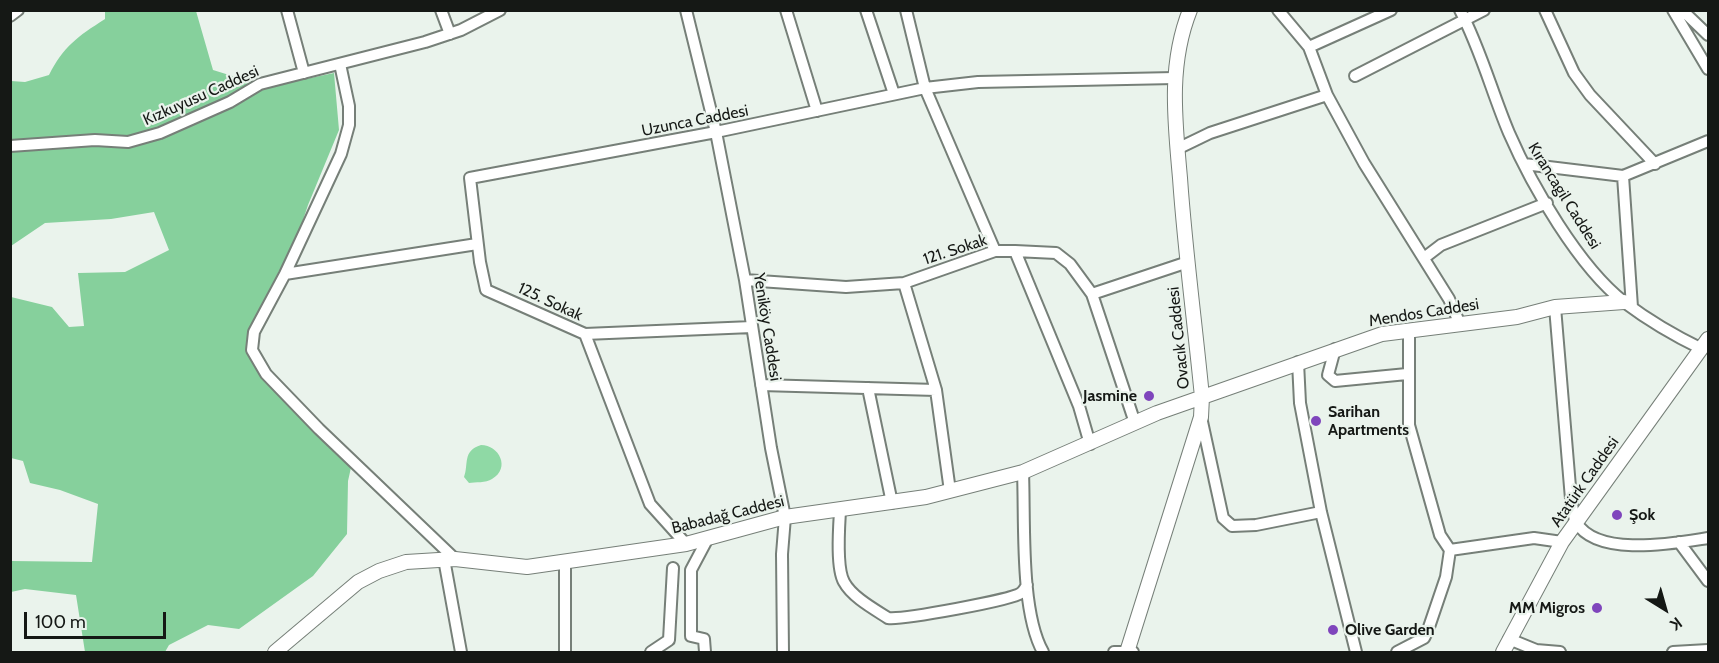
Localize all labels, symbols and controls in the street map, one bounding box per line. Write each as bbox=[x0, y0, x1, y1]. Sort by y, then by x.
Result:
street label: Kızkuyusu Caddesi bbox=[140, 62, 262, 130]
street label: Uzunca Caddesi bbox=[640, 101, 750, 141]
street label: Kırancagil Caddesi bbox=[1524, 139, 1604, 253]
street label: 121. Sokak bbox=[921, 231, 989, 269]
street label: Yeniköy Caddesi bbox=[749, 272, 785, 382]
street label: 125. Sokak bbox=[515, 279, 585, 325]
street label: Ovacık Caddesi bbox=[1164, 286, 1194, 390]
street label: Mendos Caddesi bbox=[1368, 295, 1480, 331]
place label: Jasmine bbox=[1083, 386, 1137, 406]
marker: Jasmine bbox=[1142, 389, 1156, 403]
place label: Sarihan Apartments bbox=[1328, 402, 1409, 440]
marker: Sarihan Apartments bbox=[1309, 414, 1323, 428]
street label: Atatürk Caddesi bbox=[1547, 433, 1623, 531]
street label: Babadağ Caddesi bbox=[670, 492, 786, 538]
place label: Şok bbox=[1629, 505, 1655, 525]
marker: Şok bbox=[1610, 508, 1624, 522]
north arrow bbox=[1635, 579, 1695, 639]
place label: MM Migros bbox=[1509, 598, 1585, 618]
scale bar bbox=[27, 600, 170, 638]
marker: MM Migros bbox=[1590, 601, 1604, 615]
text: 100 m bbox=[35, 611, 86, 633]
text: K bbox=[1666, 613, 1686, 634]
place label: Olive Garden bbox=[1345, 620, 1435, 640]
marker: Olive Garden bbox=[1326, 623, 1340, 637]

